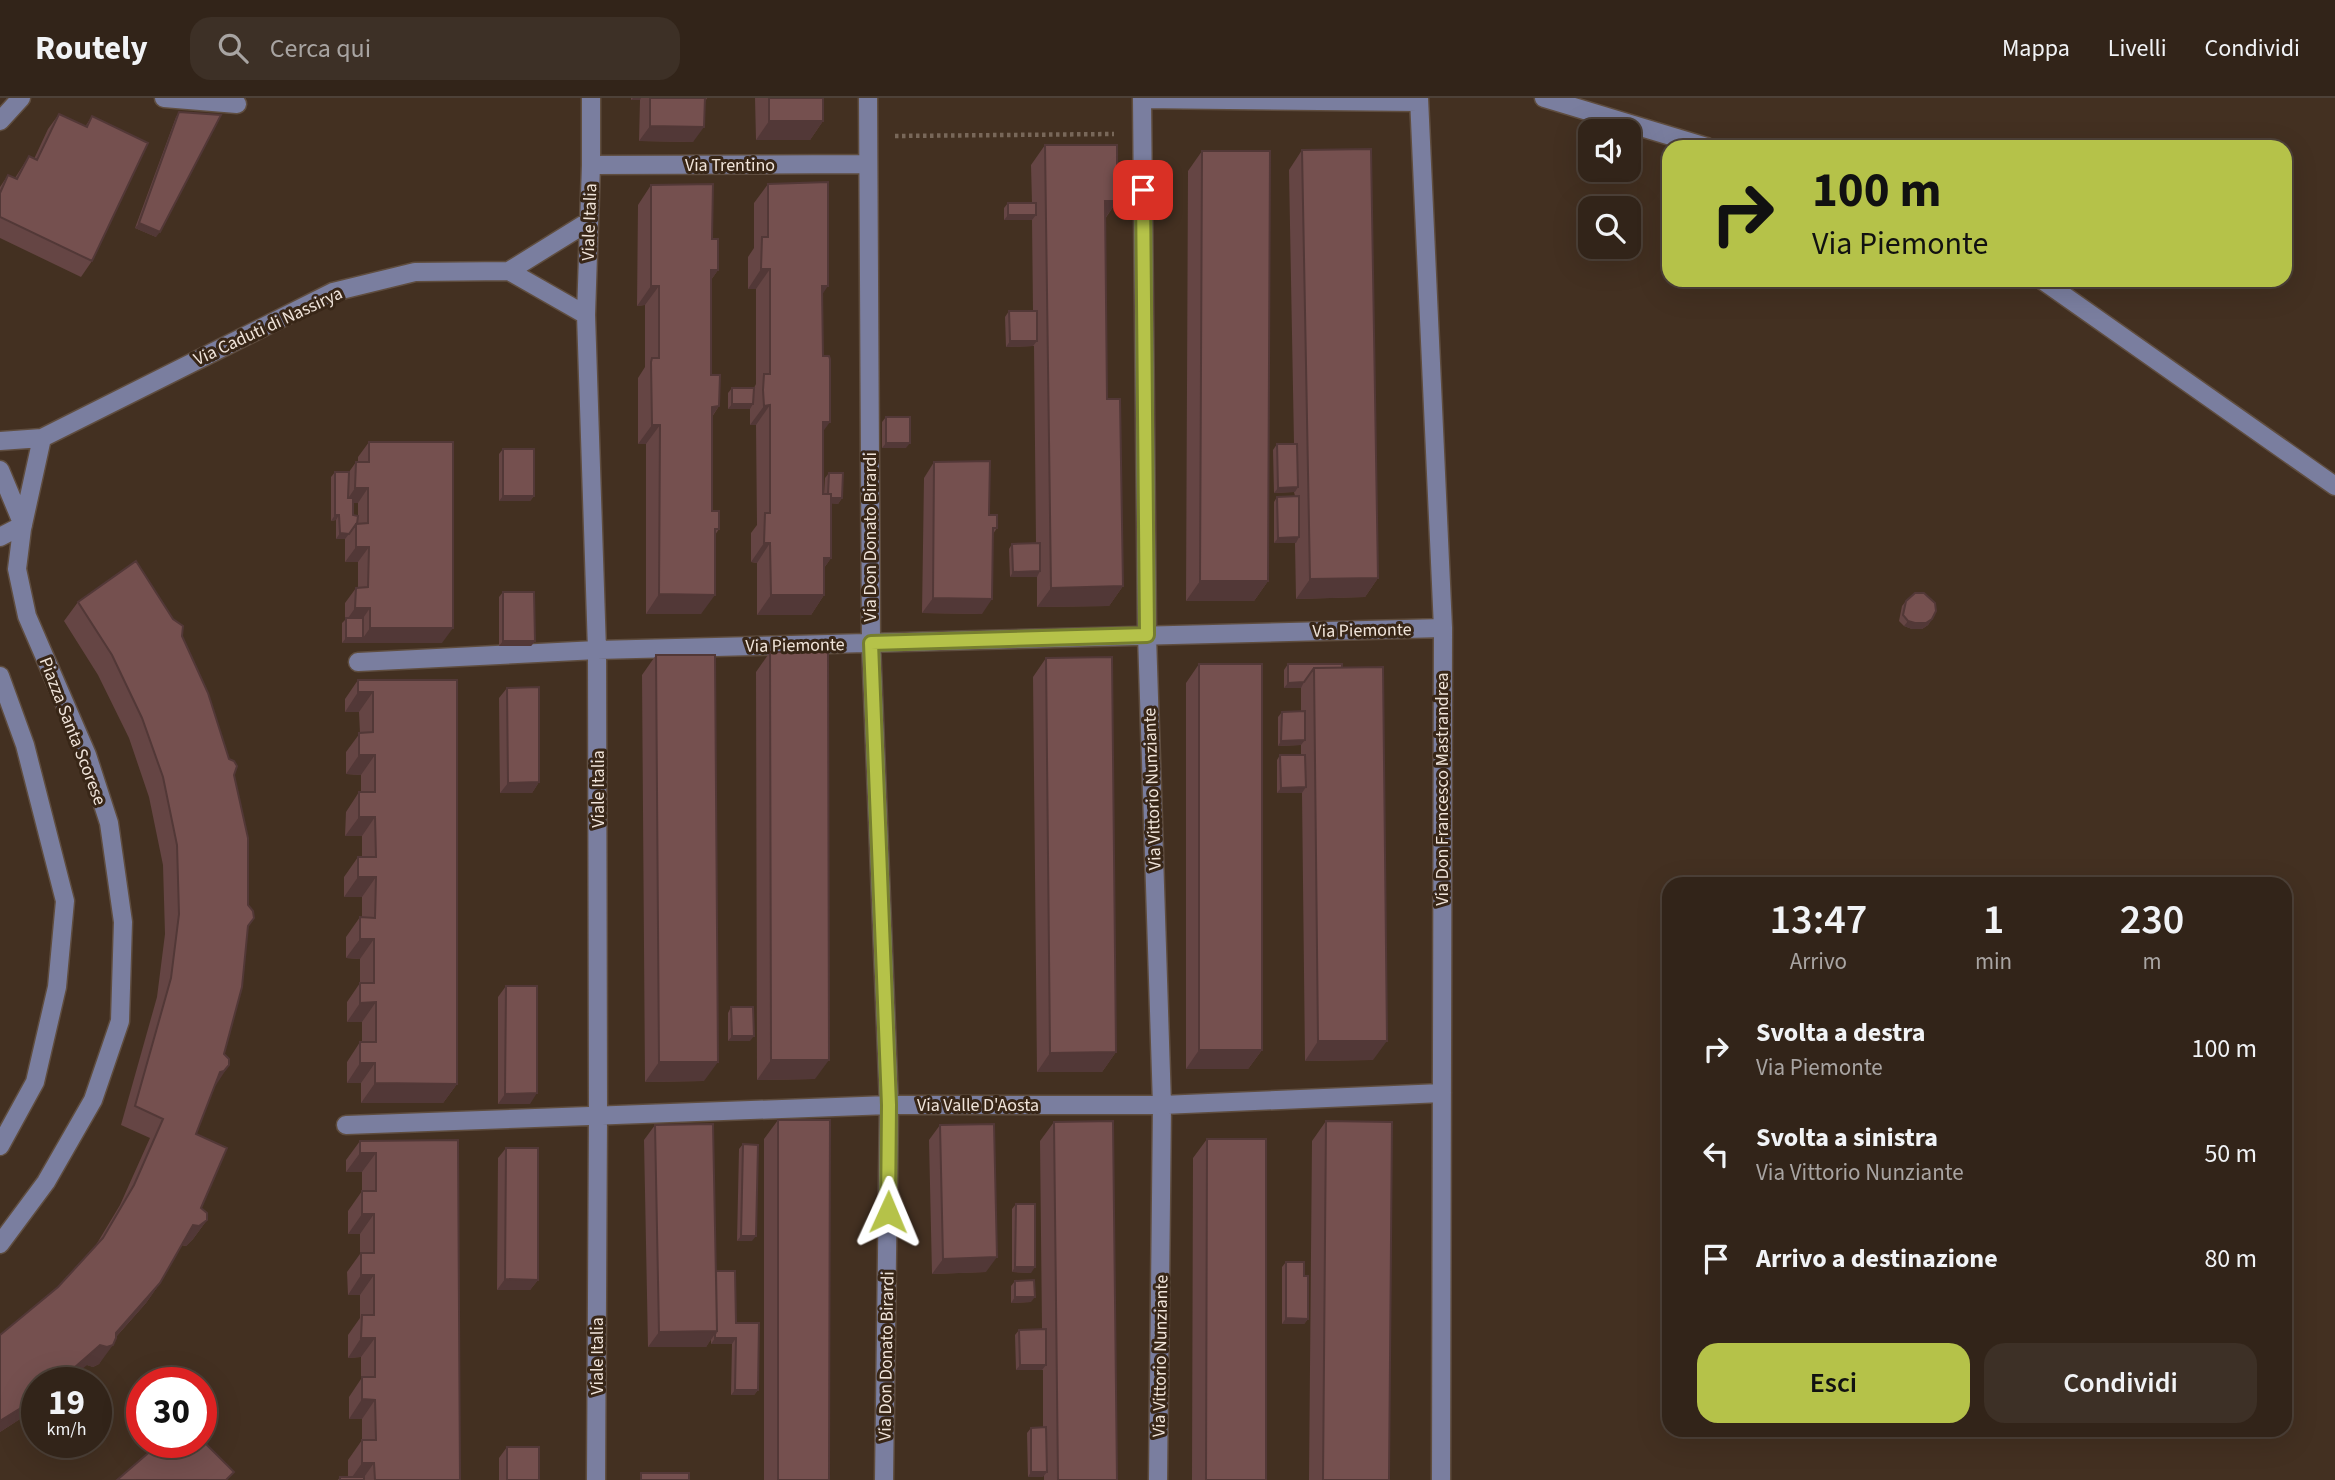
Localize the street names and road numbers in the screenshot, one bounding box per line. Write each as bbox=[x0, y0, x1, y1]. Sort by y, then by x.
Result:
street label: Via Trentino bbox=[685, 153, 775, 178]
street label: Viale Italia bbox=[576, 183, 603, 261]
street label: Via Caduti di Nassirya bbox=[190, 281, 347, 372]
street label: Via Don Donato Birardi bbox=[858, 452, 883, 622]
street label: Via Piemonte bbox=[1312, 617, 1412, 644]
street label: Via Piemonte bbox=[745, 632, 845, 659]
street label: Piazza Santa Scorese bbox=[33, 653, 112, 809]
street label: Via Don Francesco Mastrandrea bbox=[1430, 672, 1455, 906]
street label: Via Vittorio Nunziante bbox=[1137, 707, 1168, 871]
street label: Viale Italia bbox=[586, 750, 611, 828]
street label: Via Valle D'Aosta bbox=[917, 1093, 1039, 1118]
street label: Via Don Donato Birardi bbox=[873, 1271, 900, 1441]
street label: Via Vittorio Nunziante bbox=[1147, 1275, 1174, 1437]
street label: Viale Italia bbox=[585, 1317, 610, 1395]

